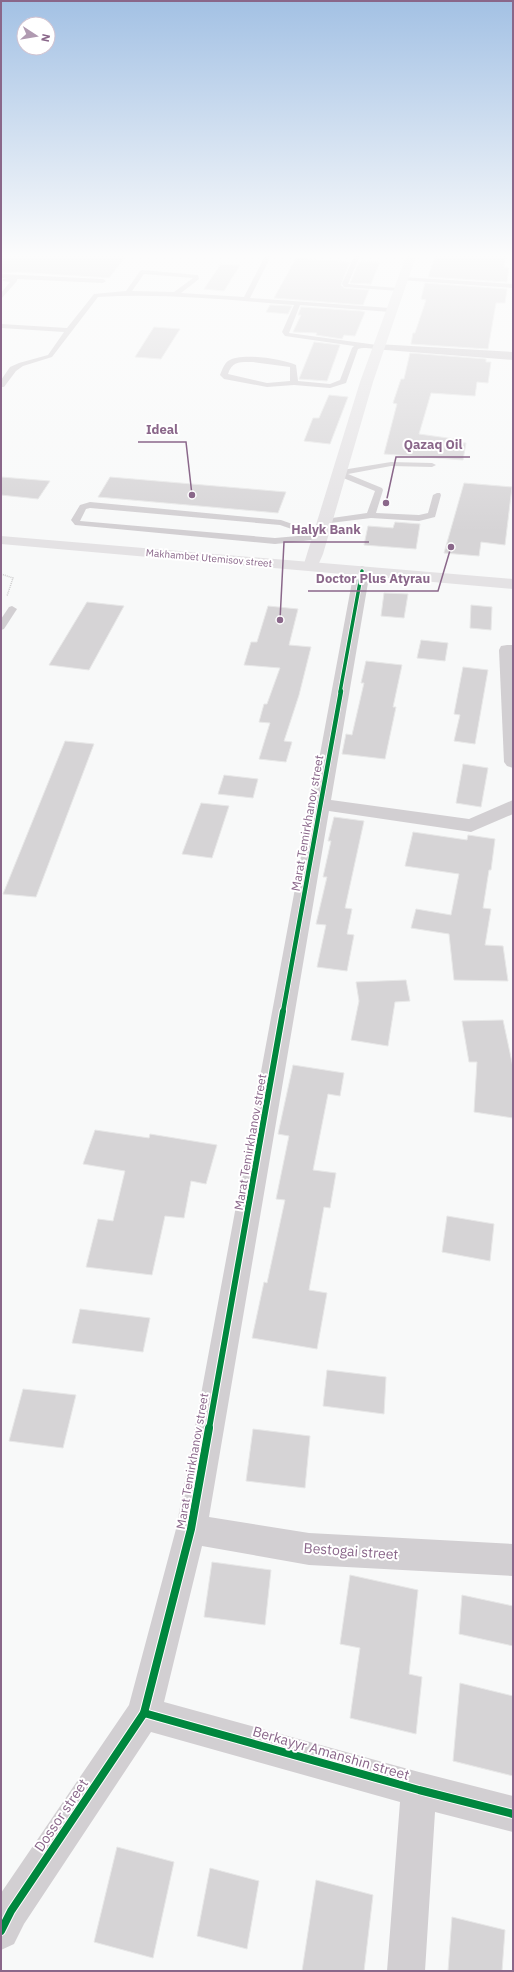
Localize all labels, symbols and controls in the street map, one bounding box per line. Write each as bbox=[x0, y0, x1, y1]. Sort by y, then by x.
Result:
north arrow bbox=[16, 16, 56, 56]
text: N bbox=[38, 33, 53, 43]
callout: Ideal bbox=[138, 417, 186, 442]
text: Ideal bbox=[146, 421, 178, 438]
callout: Qazaq Oil bbox=[396, 432, 470, 457]
text: Qazaq Oil bbox=[404, 436, 462, 453]
callout: Halyk Bank bbox=[284, 517, 369, 542]
text: Halyk Bank bbox=[291, 521, 361, 538]
street label: Makhambet Utemisov street bbox=[145, 546, 273, 570]
callout: Doctor Plus Atyrau bbox=[308, 566, 438, 591]
text: Doctor Plus Atyrau bbox=[316, 570, 430, 587]
street label: Marat Temirkhanov street bbox=[288, 754, 326, 892]
street label: Marat Temirkhanov street bbox=[231, 1073, 269, 1211]
street label: Marat Temirkhanov street bbox=[173, 1392, 211, 1530]
street label: Bestogai street bbox=[303, 1539, 399, 1563]
street label: Berkayyr Amanshin street bbox=[251, 1722, 412, 1784]
street label: Dossor street bbox=[30, 1775, 92, 1855]

